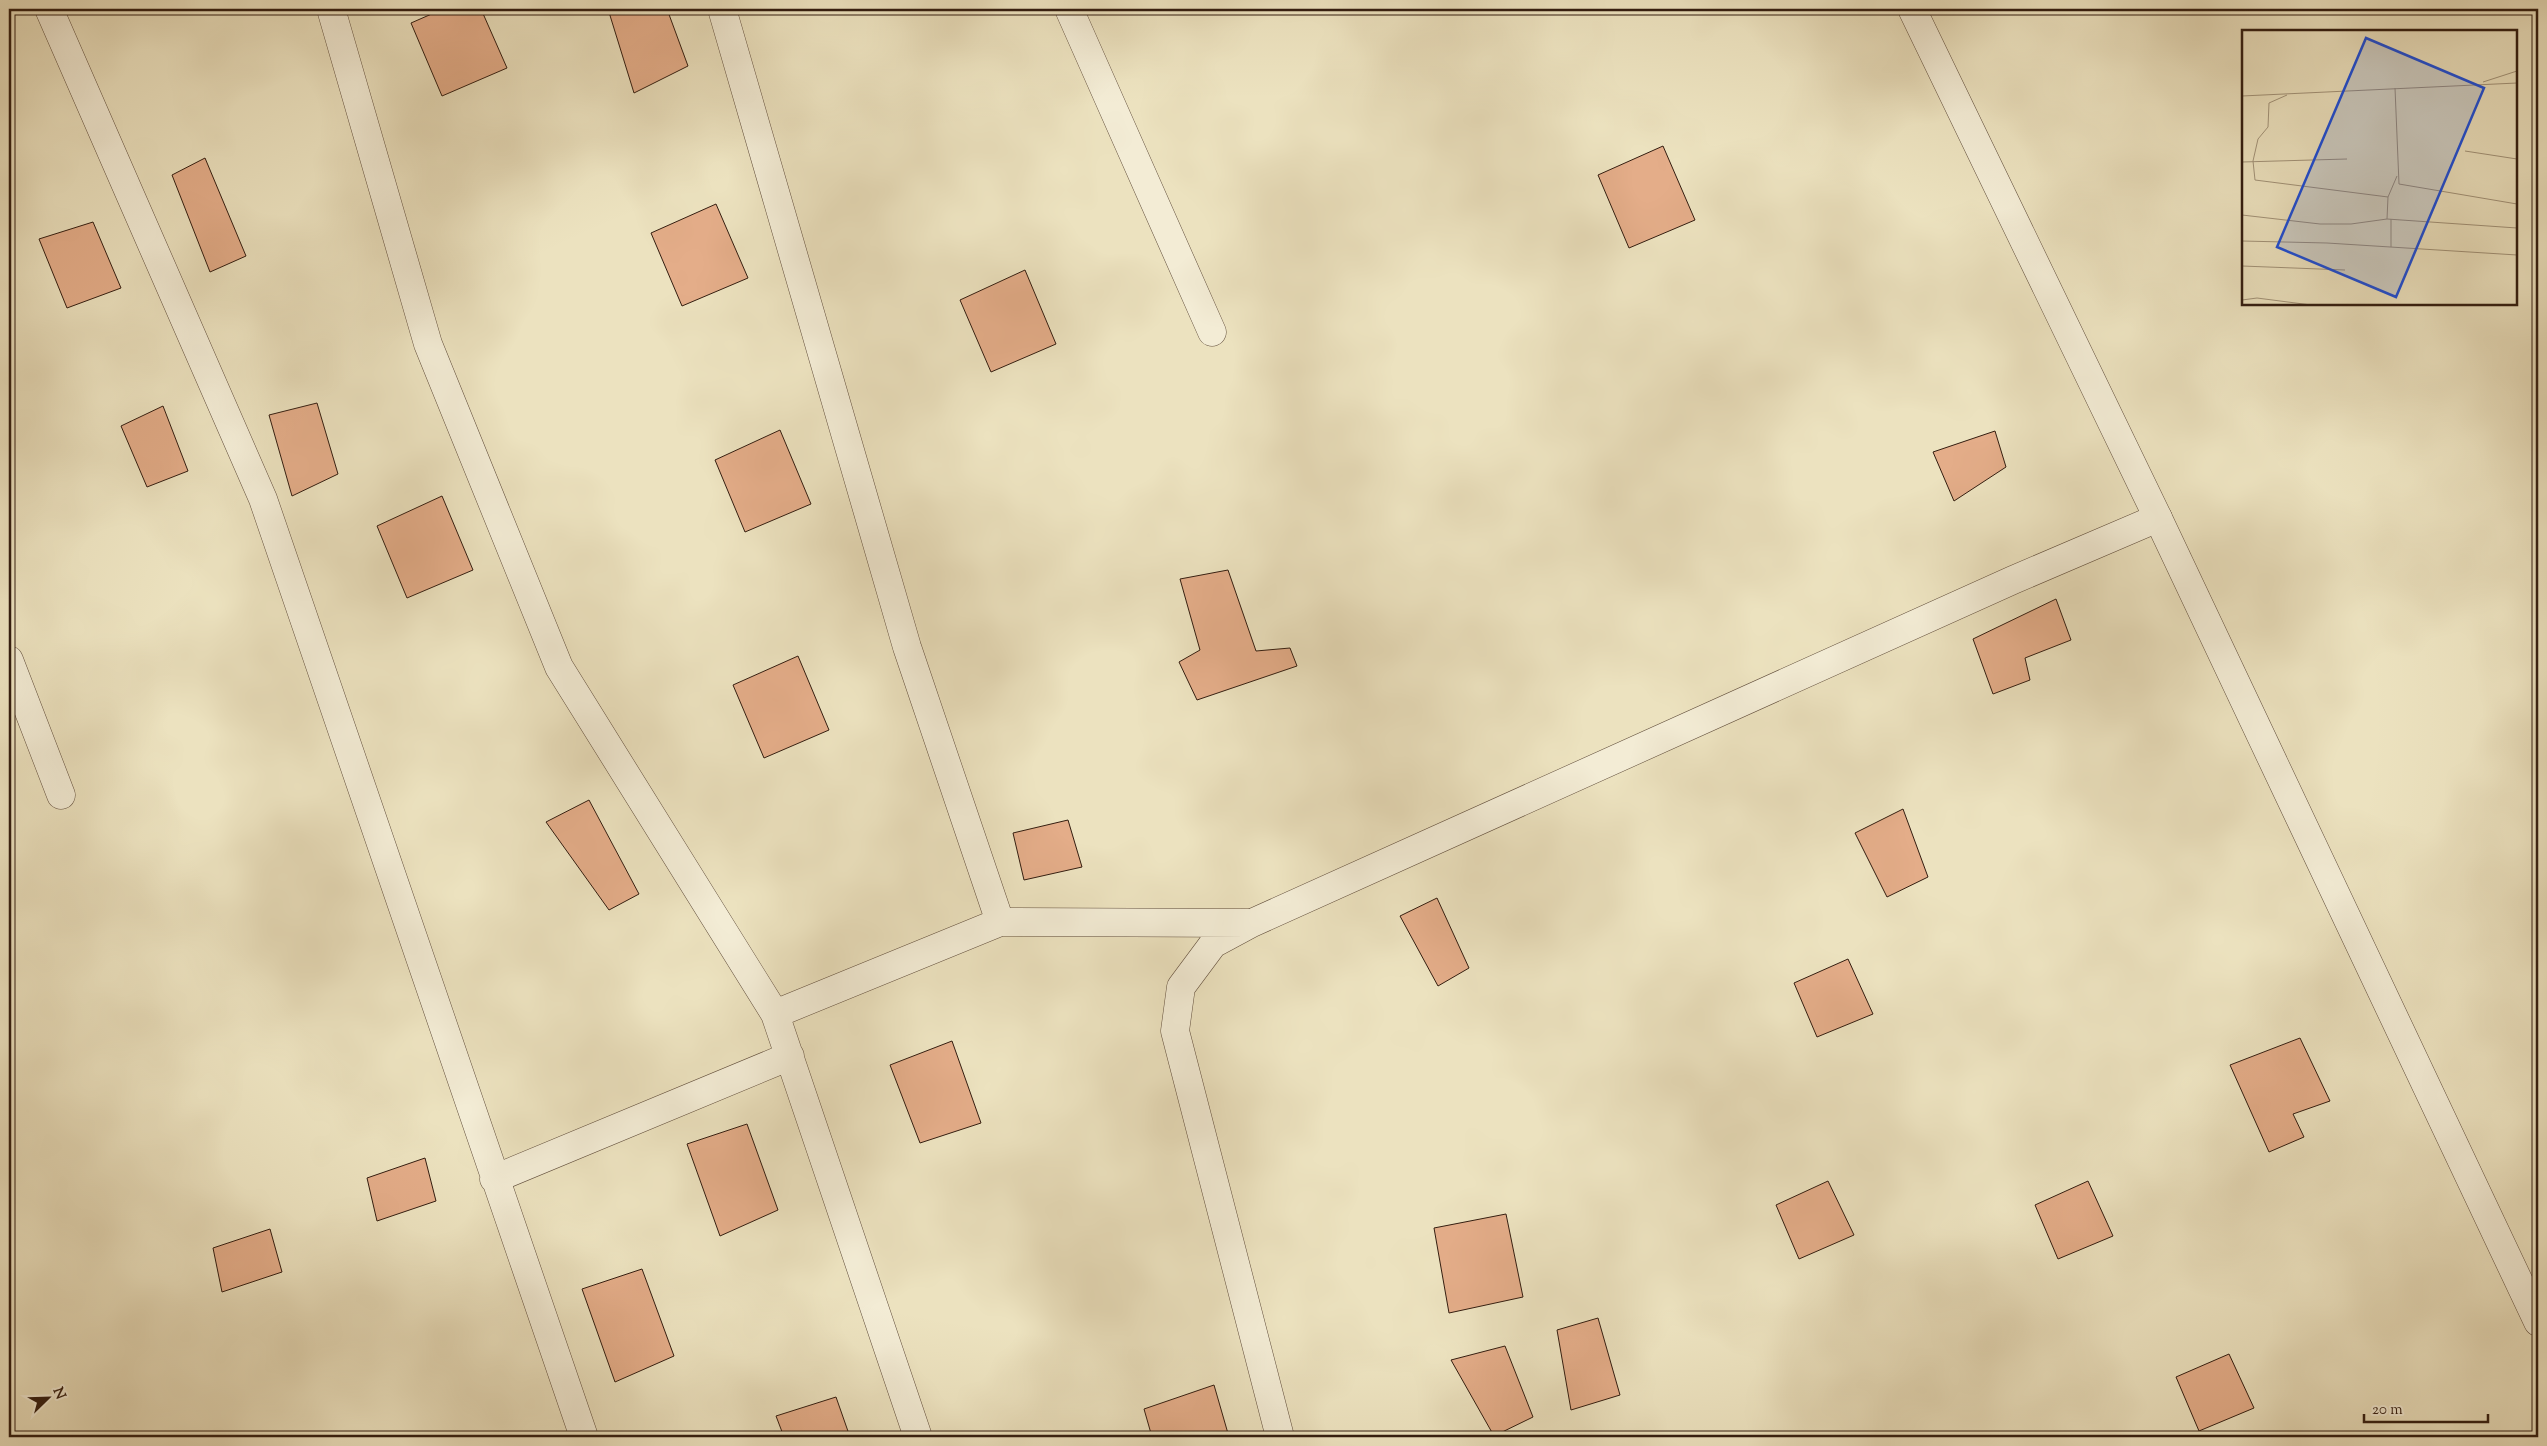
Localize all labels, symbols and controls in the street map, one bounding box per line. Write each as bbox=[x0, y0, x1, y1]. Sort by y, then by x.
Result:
inset map bbox=[2242, 30, 2517, 305]
north arrow bbox=[22, 1374, 72, 1424]
text: N bbox=[47, 1385, 70, 1403]
scale bar bbox=[2364, 1391, 2488, 1423]
text: 20 m bbox=[2372, 1400, 2403, 1421]

